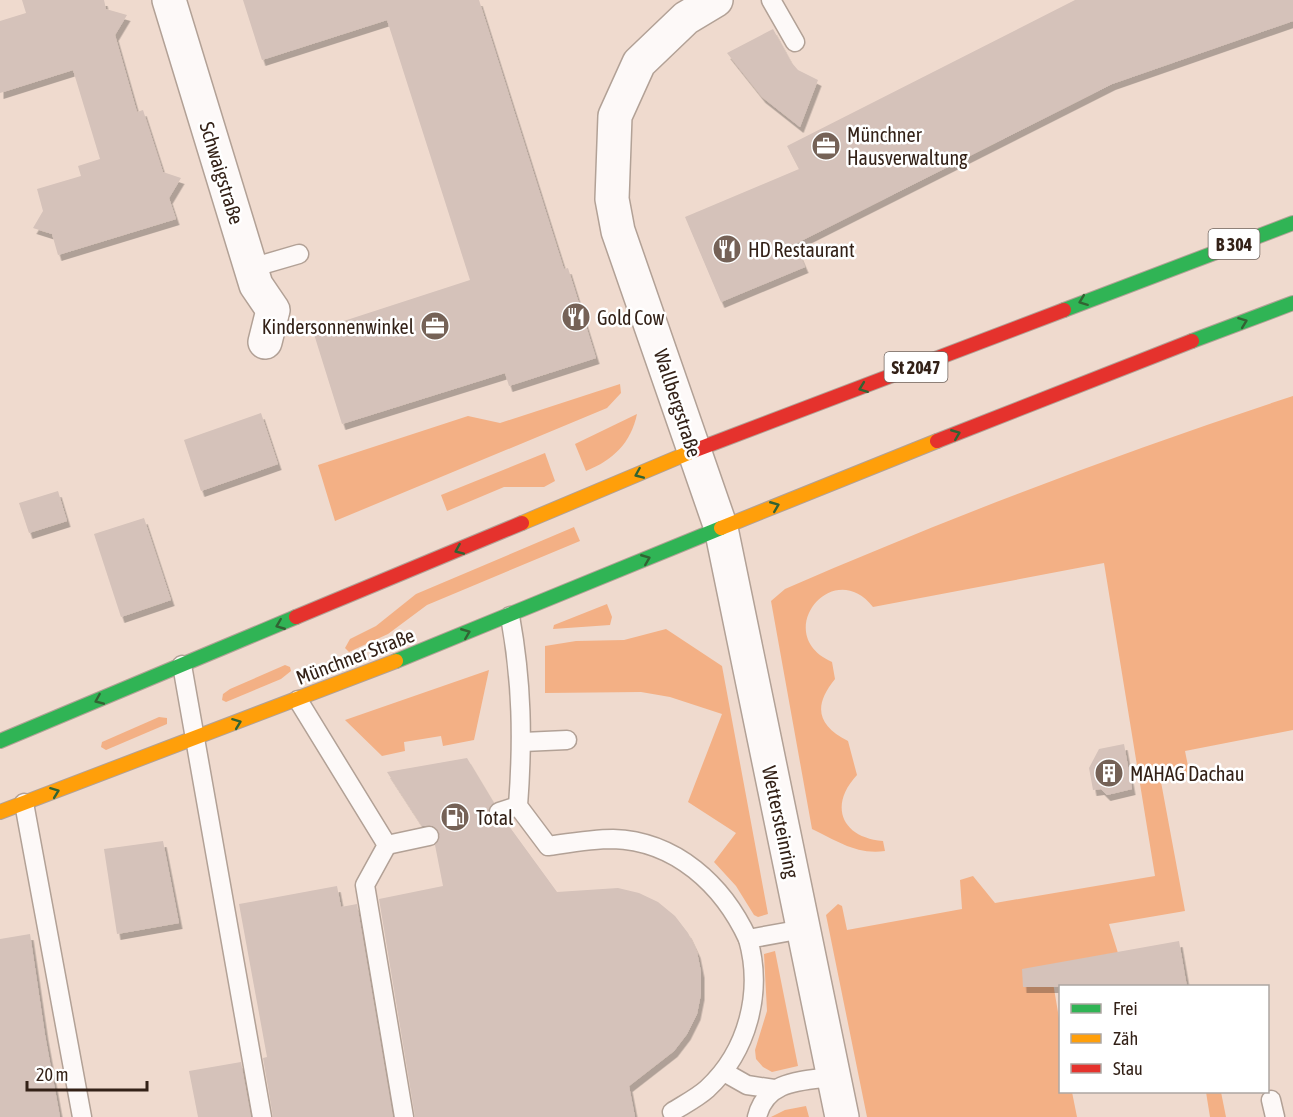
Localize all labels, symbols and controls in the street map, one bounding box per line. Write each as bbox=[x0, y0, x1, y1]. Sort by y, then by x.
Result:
street label: Schwaigstraße bbox=[196, 119, 248, 227]
place label: Münchner Hausverwaltung bbox=[847, 123, 968, 169]
office icon: Münchner Hausverwaltung bbox=[810, 130, 842, 162]
road number: B 304 bbox=[1208, 229, 1260, 259]
restaurant icon: HD Restaurant bbox=[711, 233, 743, 265]
place label: HD Restaurant bbox=[748, 238, 855, 261]
one-way arrow bbox=[1078, 294, 1089, 306]
restaurant icon: Gold Cow bbox=[560, 301, 592, 333]
place label: Gold Cow bbox=[597, 306, 665, 329]
office icon: Kindersonnenwinkel bbox=[419, 310, 451, 342]
place label: Kindersonnenwinkel bbox=[262, 315, 415, 338]
one-way arrow bbox=[1236, 317, 1247, 329]
street label: Wallbergstraße bbox=[650, 346, 706, 460]
road number: St 2047 bbox=[884, 352, 948, 382]
one-way arrow bbox=[858, 381, 869, 393]
one-way arrow bbox=[950, 428, 961, 441]
one-way arrow bbox=[634, 466, 645, 478]
one-way arrow bbox=[769, 501, 780, 513]
one-way arrow bbox=[455, 543, 466, 555]
one-way arrow bbox=[640, 554, 651, 566]
one-way arrow bbox=[275, 618, 286, 630]
street label: Münchner Straße bbox=[293, 623, 417, 689]
one-way arrow bbox=[460, 628, 471, 640]
one-way arrow bbox=[95, 693, 106, 705]
one-way arrow bbox=[231, 717, 242, 730]
building icon: MAHAG Dachau bbox=[1093, 757, 1125, 789]
place label: MAHAG Dachau bbox=[1130, 762, 1245, 785]
street label: Wettersteinring bbox=[758, 764, 804, 881]
one-way arrow bbox=[49, 786, 59, 799]
fuel station icon: Total bbox=[439, 801, 471, 833]
place label: Total bbox=[476, 806, 514, 829]
legend bbox=[1059, 985, 1269, 1093]
text: Frei bbox=[1113, 998, 1138, 1019]
text: Zäh bbox=[1113, 1028, 1138, 1049]
scale bar bbox=[27, 1054, 147, 1092]
text: Stau bbox=[1113, 1058, 1143, 1079]
text: 20 m bbox=[36, 1064, 68, 1085]

